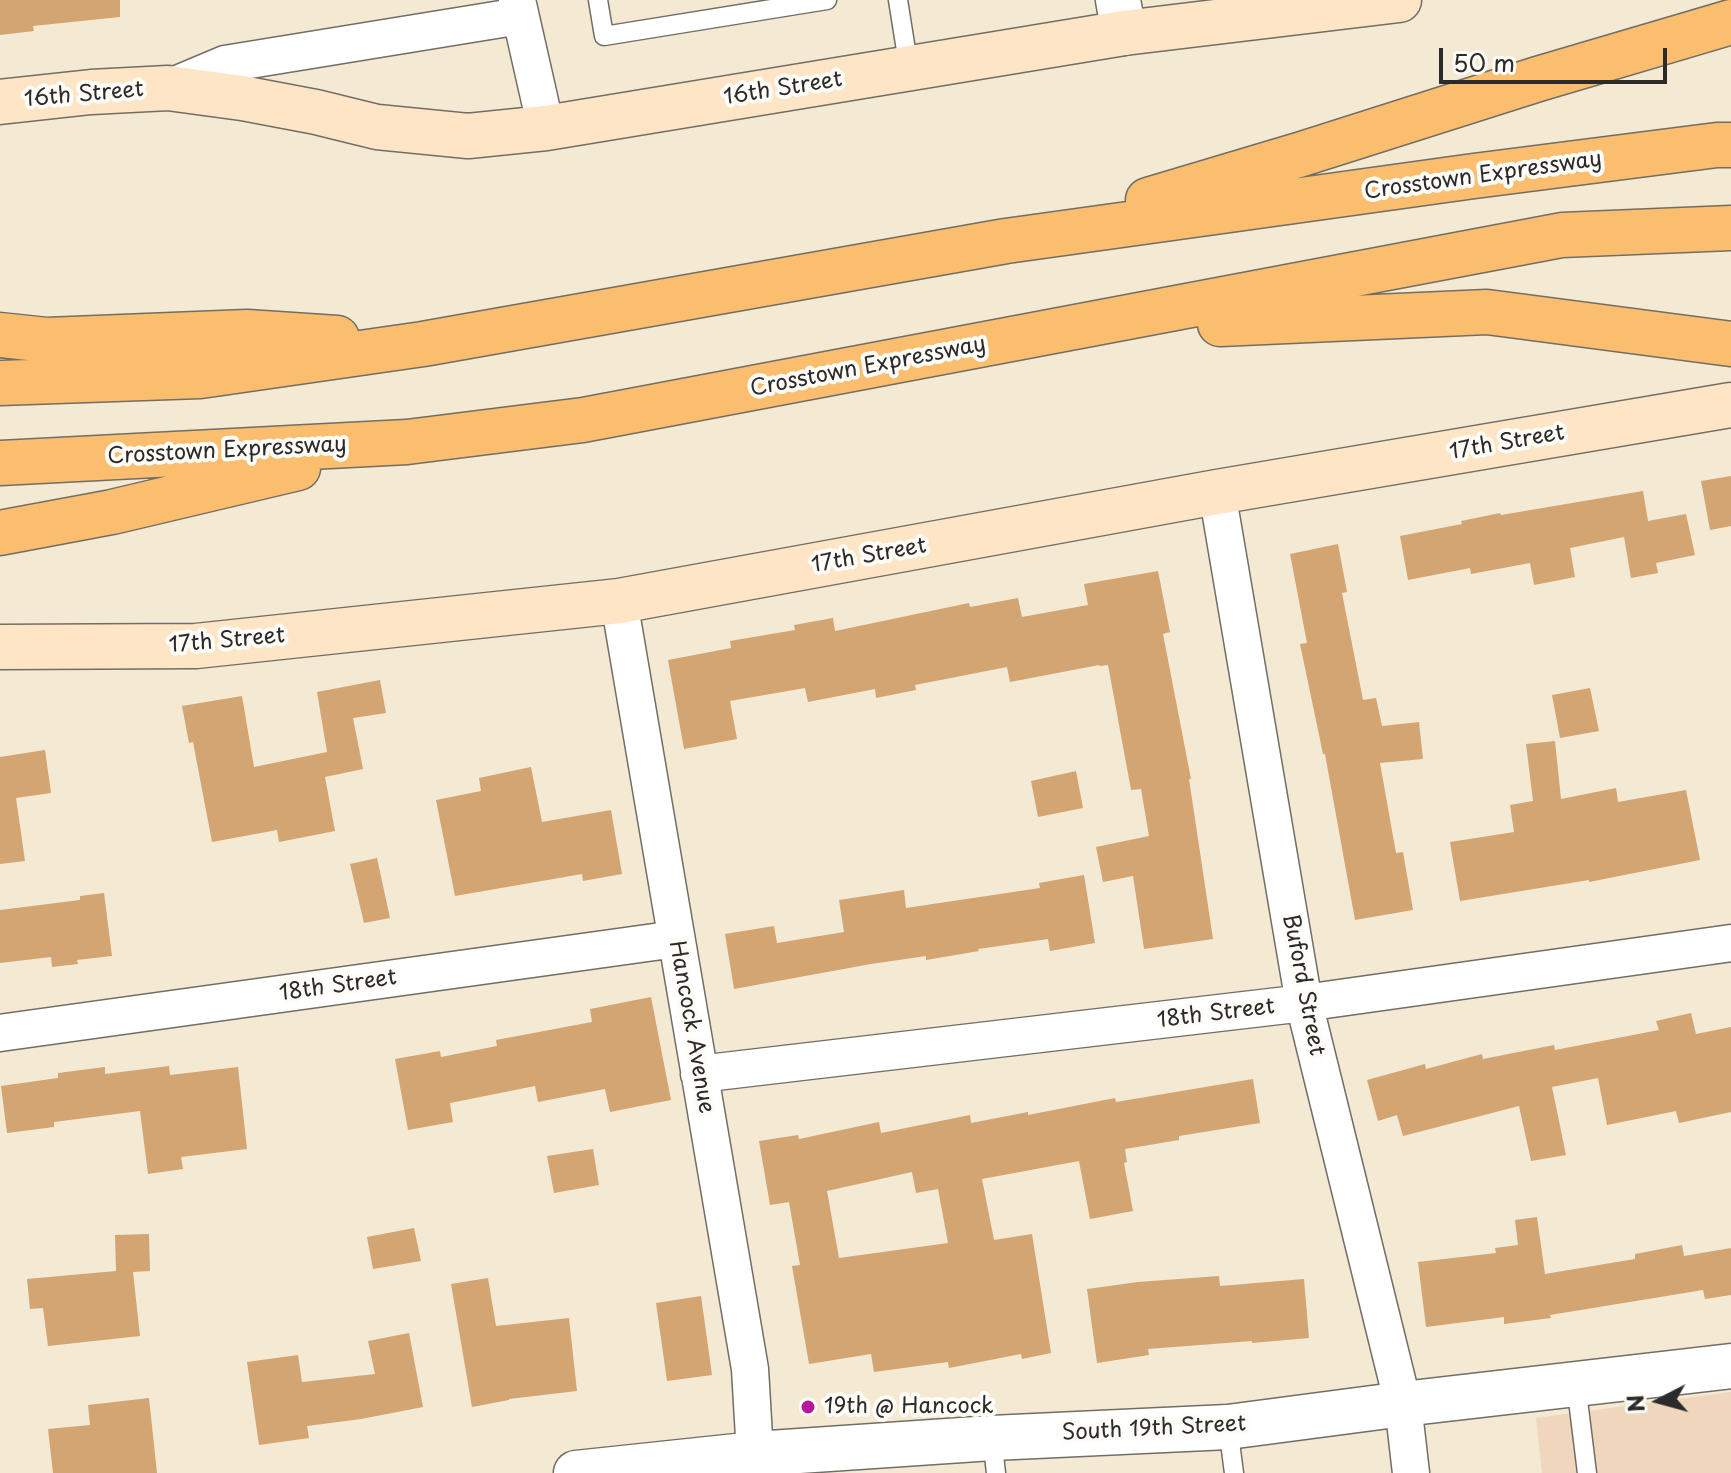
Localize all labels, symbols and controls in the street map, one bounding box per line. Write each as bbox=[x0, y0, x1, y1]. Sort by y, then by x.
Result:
scale bar bbox=[1443, 32, 1671, 82]
text: 50 m bbox=[1453, 44, 1515, 80]
street label: 16th Street bbox=[722, 67, 844, 111]
street label: 16th Street bbox=[23, 77, 145, 113]
street label: Crosstown Expressway bbox=[1363, 146, 1603, 206]
street label: Crosstown Expressway bbox=[748, 331, 988, 403]
street label: 17th Street bbox=[1447, 420, 1567, 466]
street label: Crosstown Expressway bbox=[107, 432, 347, 470]
street label: 17th Street bbox=[809, 533, 929, 579]
street label: 17th Street bbox=[168, 623, 286, 659]
street label: Buford Street bbox=[1276, 912, 1330, 1058]
street label: Hancock Avenue bbox=[663, 939, 719, 1115]
street label: 18th Street bbox=[278, 965, 398, 1007]
street label: 18th Street bbox=[1156, 994, 1276, 1034]
north arrow bbox=[1619, 1361, 1699, 1441]
text: N bbox=[1617, 1393, 1652, 1414]
place label: 19th @ Hancock bbox=[824, 1394, 994, 1420]
marker: 19th @ Hancock bbox=[799, 1398, 817, 1416]
street label: South 19th Street bbox=[1061, 1411, 1247, 1447]

